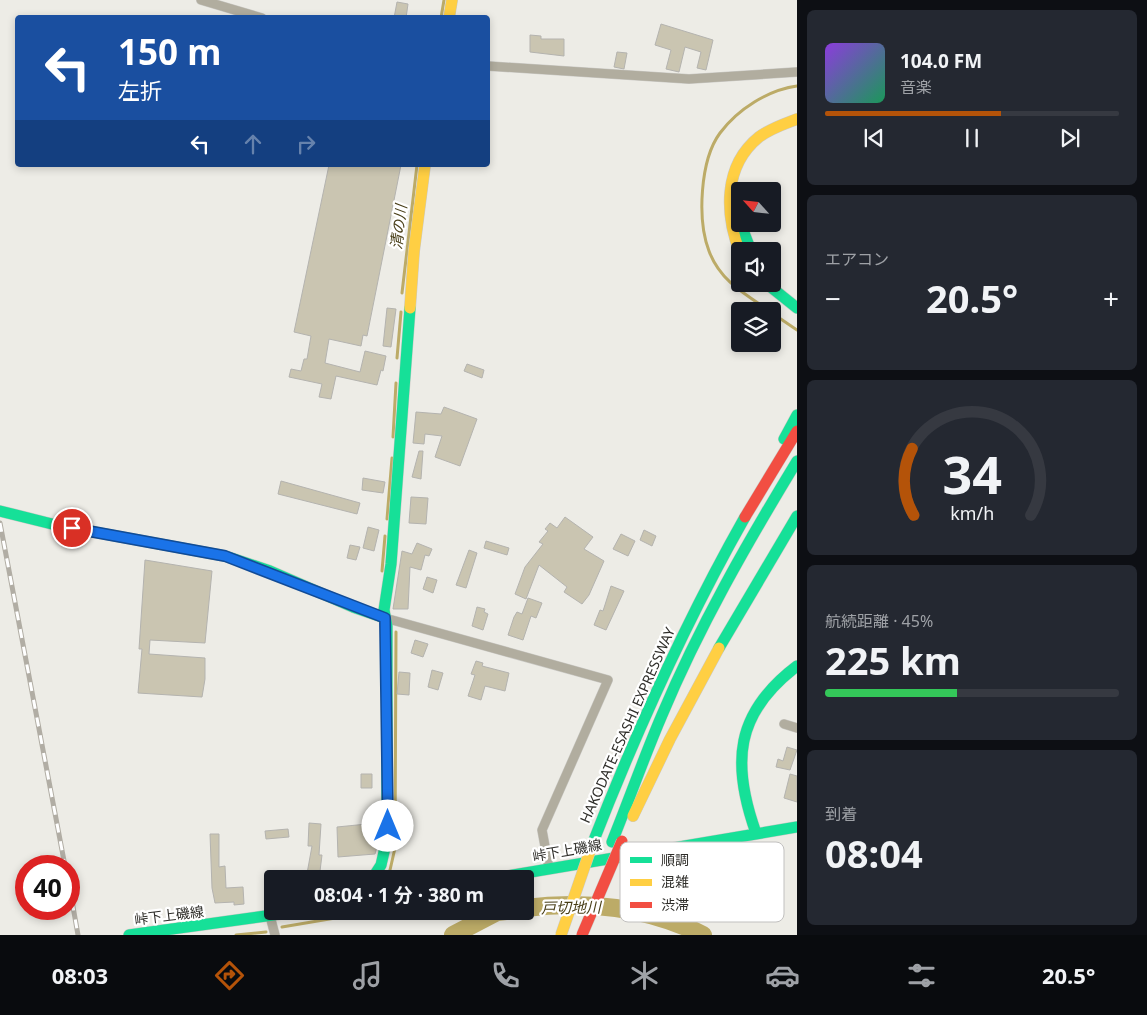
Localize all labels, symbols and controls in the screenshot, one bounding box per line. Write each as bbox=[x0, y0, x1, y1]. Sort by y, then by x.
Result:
text: 150 m bbox=[118, 28, 221, 75]
icon: left bbox=[35, 35, 100, 100]
text: 104.0 FM bbox=[900, 48, 982, 74]
text: 左折 bbox=[118, 75, 162, 105]
text: 音楽 bbox=[900, 76, 932, 98]
icon: previous bbox=[860, 124, 888, 152]
icon: pause bbox=[958, 124, 986, 152]
icon: next bbox=[1056, 124, 1084, 152]
icon: left bbox=[186, 130, 214, 158]
icon: ahead bbox=[239, 130, 267, 158]
icon: right bbox=[292, 130, 320, 158]
north arrow bbox=[731, 182, 781, 232]
map controls bbox=[731, 182, 781, 352]
water label: 清の川 bbox=[385, 201, 411, 251]
button: sound bbox=[731, 242, 781, 292]
text: エアコン bbox=[825, 248, 889, 270]
text: 20.5° bbox=[926, 272, 1018, 324]
text: − bbox=[825, 279, 841, 317]
text: + bbox=[1103, 279, 1119, 317]
button: layers bbox=[731, 302, 781, 352]
text: 34 bbox=[942, 438, 1002, 509]
text: km/h bbox=[950, 501, 994, 525]
pin bbox=[51, 507, 93, 549]
icon: arrive bbox=[58, 514, 86, 542]
text: 航続距離 · 45% bbox=[825, 610, 933, 632]
street label: HAKODATE-ESASHI EXPRESSWAY bbox=[575, 624, 679, 826]
text: 225 km bbox=[825, 634, 961, 686]
position arrow bbox=[361, 799, 413, 851]
text: 到着 bbox=[825, 803, 857, 825]
text: 08:04 bbox=[825, 827, 923, 879]
street label: 峠下上磯線 bbox=[531, 835, 603, 865]
legend bbox=[620, 842, 784, 922]
text: 順調 bbox=[661, 850, 689, 869]
speed limit sign: 40 bbox=[15, 855, 80, 920]
text: 混雑 bbox=[661, 872, 689, 891]
text: 08:04 · 1 分 · 380 m bbox=[314, 882, 484, 908]
text: 渋滞 bbox=[661, 895, 689, 914]
water label: 戸切地川 bbox=[541, 896, 603, 918]
street label: 峠下上磯線 bbox=[133, 901, 205, 929]
icon: directions bbox=[212, 958, 247, 993]
icon: music bbox=[350, 958, 385, 993]
icon: phone bbox=[488, 958, 523, 993]
icon: climate bbox=[627, 958, 662, 993]
icon: car bbox=[765, 958, 800, 993]
icon: filters bbox=[904, 958, 939, 993]
text: 08:03 bbox=[52, 960, 108, 990]
text: 20.5° bbox=[1042, 960, 1095, 990]

